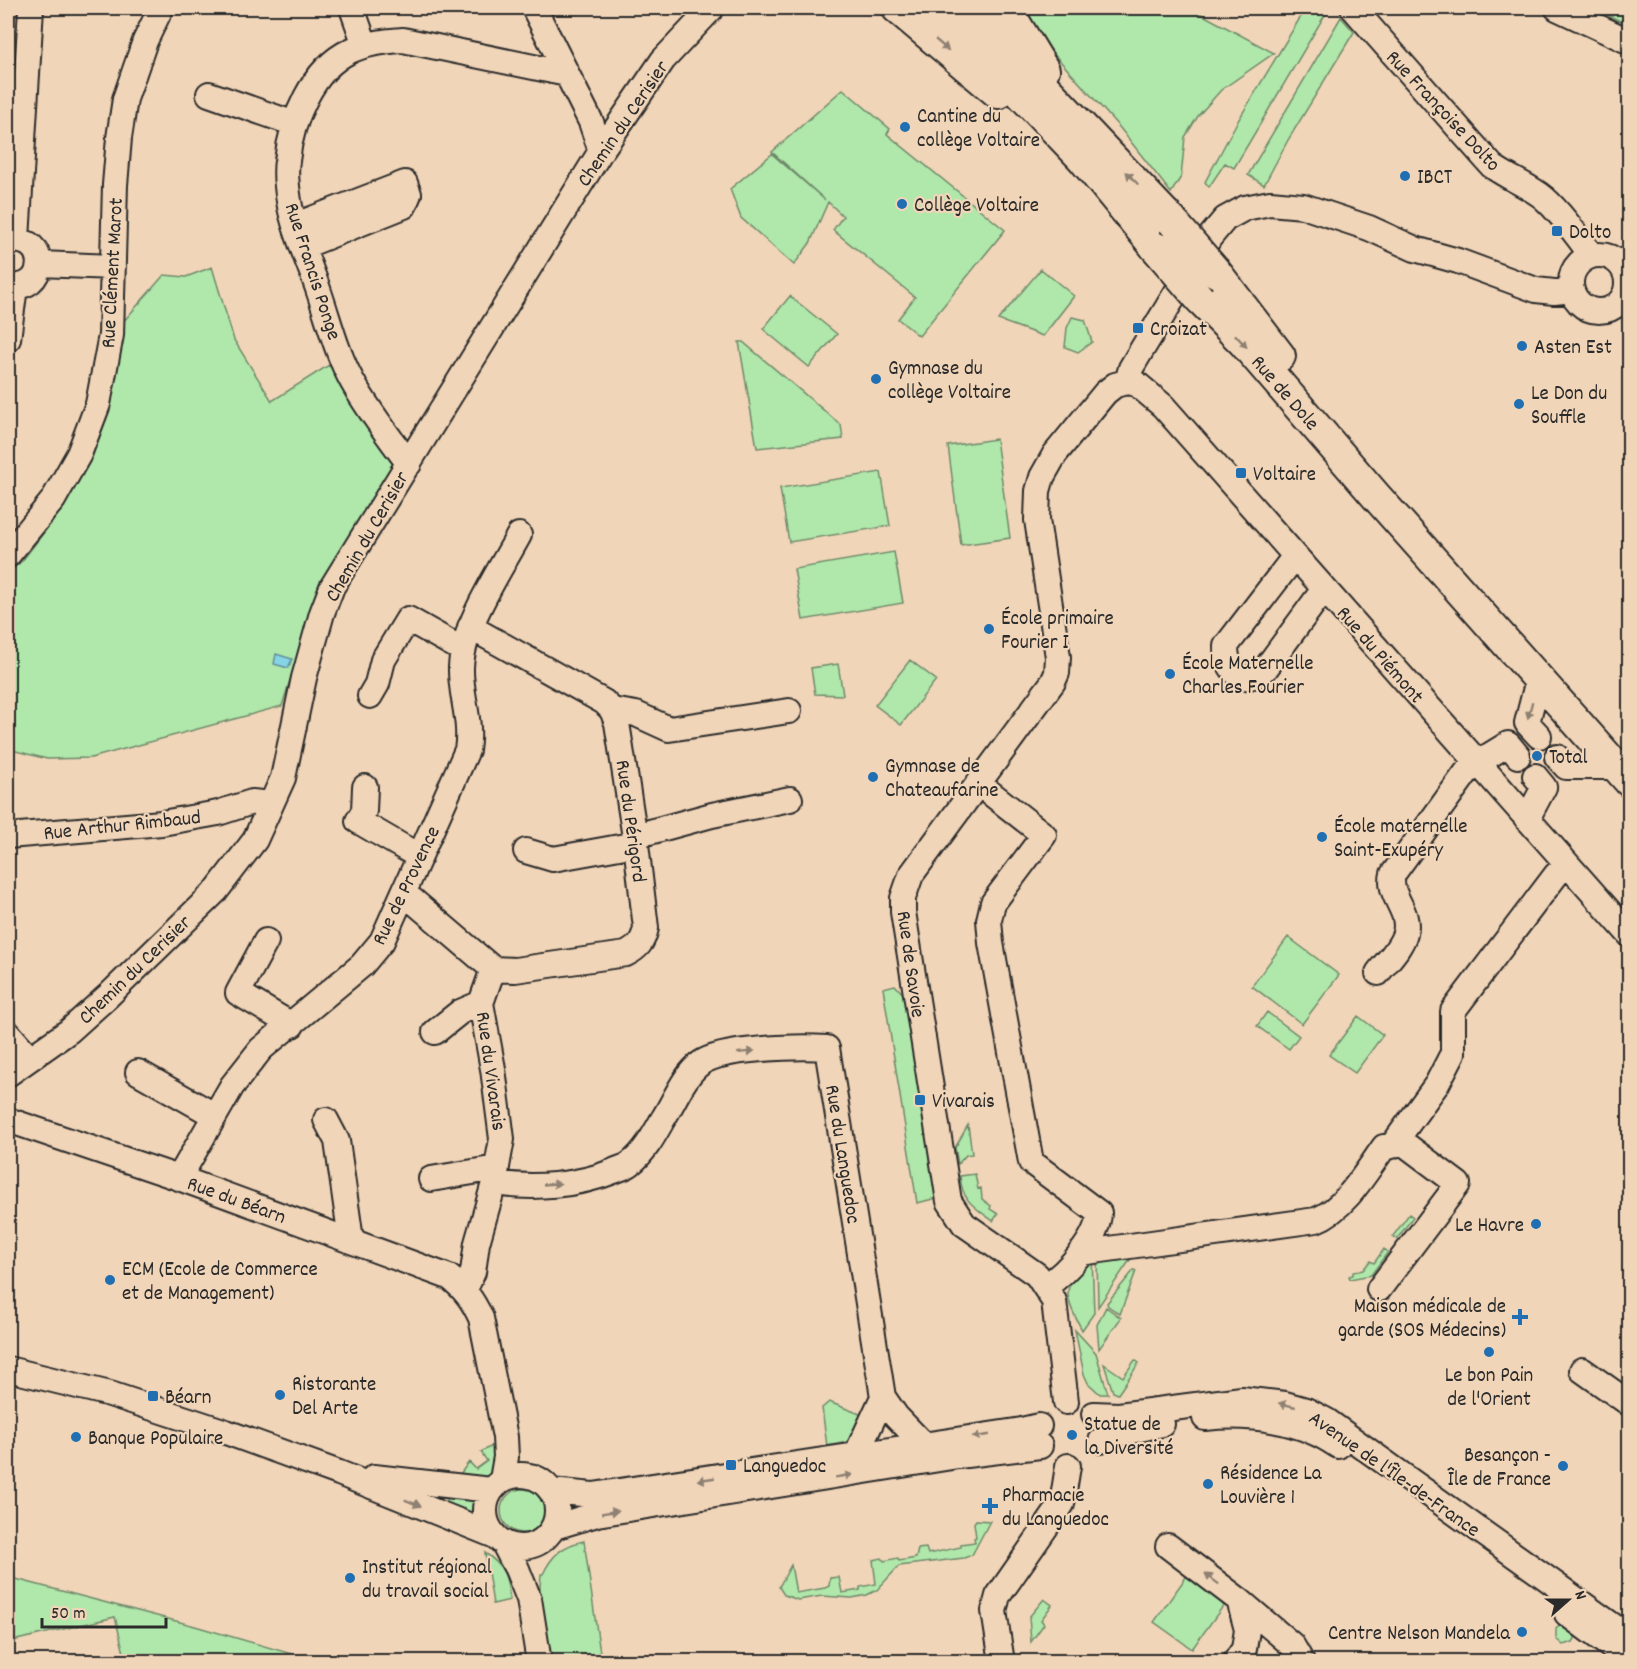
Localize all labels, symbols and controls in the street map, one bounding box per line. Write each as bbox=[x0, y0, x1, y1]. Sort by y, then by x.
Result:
one-way arrow bbox=[934, 39, 950, 52]
street label: Rue Françoise Dolto bbox=[1377, 44, 1506, 180]
street label: Chemin du Cerisier bbox=[571, 55, 678, 194]
place label: Cantine du collège Voltaire bbox=[917, 103, 1040, 157]
marker: Cantine du collège Voltaire bbox=[898, 120, 912, 134]
place label: IBCT bbox=[1417, 164, 1453, 194]
marker: IBCT bbox=[1398, 169, 1412, 183]
one-way arrow bbox=[1125, 172, 1139, 186]
place label: Collège Voltaire bbox=[914, 192, 1039, 222]
street label: Rue Clément Marot bbox=[95, 197, 133, 349]
marker: Collège Voltaire bbox=[895, 197, 909, 211]
street label: Rue Francis Ponge bbox=[275, 199, 348, 345]
place label: Dolto bbox=[1569, 219, 1611, 249]
marker: Dolto bbox=[1550, 224, 1564, 238]
place label: Croizat bbox=[1150, 316, 1207, 346]
marker: Croizat bbox=[1131, 321, 1145, 335]
one-way arrow bbox=[1234, 333, 1248, 348]
place label: Asten Est bbox=[1534, 334, 1612, 364]
marker: Asten Est bbox=[1515, 339, 1529, 353]
street label: Rue de Dole bbox=[1242, 350, 1325, 438]
place label: Gymnase du collège Voltaire bbox=[888, 355, 1011, 409]
marker: Gymnase du collège Voltaire bbox=[869, 372, 883, 386]
place label: Le Don du Souffle bbox=[1531, 380, 1607, 434]
marker: Le Don du Souffle bbox=[1512, 397, 1526, 411]
place label: Voltaire bbox=[1253, 461, 1316, 491]
street label: Chemin du Cerisier bbox=[319, 466, 418, 609]
marker: Voltaire bbox=[1234, 466, 1248, 480]
street label: Rue du Piémont bbox=[1328, 601, 1430, 712]
place label: École primaire Fourier I bbox=[1001, 605, 1114, 659]
marker: École primaire Fourier I bbox=[982, 622, 996, 636]
place label: École Maternelle Charles Fourier bbox=[1182, 650, 1313, 704]
marker: École Maternelle Charles Fourier bbox=[1163, 667, 1177, 681]
one-way arrow bbox=[1525, 701, 1535, 719]
place label: Total bbox=[1549, 744, 1587, 774]
marker: Total bbox=[1530, 749, 1544, 763]
place label: Gymnase de Chateaufarine bbox=[885, 753, 999, 807]
street label: Rue du Périgord bbox=[606, 758, 652, 885]
marker: Gymnase de Chateaufarine bbox=[866, 770, 880, 784]
street label: Rue Arthur Rimbaud bbox=[42, 804, 202, 850]
place label: École maternelle Saint-Exupéry bbox=[1334, 813, 1468, 867]
street label: Rue de Provence bbox=[366, 822, 450, 951]
marker: École maternelle Saint-Exupéry bbox=[1315, 830, 1329, 844]
street label: Chemin du Cerisier bbox=[73, 909, 199, 1033]
street label: Rue de Savoie bbox=[887, 909, 931, 1020]
street label: Rue du Vivarais bbox=[466, 1010, 512, 1133]
one-way arrow bbox=[737, 1047, 756, 1057]
street label: Rue du Languedoc bbox=[815, 1083, 867, 1226]
place label: Vivarais bbox=[932, 1088, 995, 1118]
marker: Vivarais bbox=[913, 1093, 927, 1107]
street label: Rue du Béarn bbox=[182, 1170, 290, 1234]
one-way arrow bbox=[542, 1180, 561, 1189]
place label: Le Havre bbox=[1455, 1212, 1524, 1242]
marker: Le Havre bbox=[1529, 1217, 1543, 1231]
place label: ECM (Ecole de Commerce et de Management) bbox=[122, 1256, 318, 1310]
marker: ECM (Ecole de Commerce et de Management) bbox=[103, 1273, 117, 1287]
place label: Maison médicale de garde (SOS Médecins) bbox=[1338, 1293, 1506, 1347]
marker: Maison médicale de garde (SOS Médecins) bbox=[1511, 1308, 1529, 1326]
marker: Le bon Pain de l'Orient bbox=[1482, 1345, 1496, 1359]
place label: Le bon Pain de l'Orient bbox=[1445, 1362, 1533, 1416]
place label: Ristorante Del Arte bbox=[292, 1371, 376, 1425]
place label: Béarn bbox=[165, 1384, 211, 1414]
marker: Ristorante Del Arte bbox=[273, 1388, 287, 1402]
marker: Béarn bbox=[146, 1389, 160, 1403]
one-way arrow bbox=[1278, 1400, 1297, 1409]
street label: Avenue de l'Île-de-France bbox=[1301, 1405, 1485, 1546]
place label: Statue de la Diversité bbox=[1084, 1411, 1174, 1465]
place label: Banque Populaire bbox=[88, 1425, 223, 1455]
marker: Statue de la Diversité bbox=[1065, 1428, 1079, 1442]
marker: Banque Populaire bbox=[69, 1430, 83, 1444]
one-way arrow bbox=[972, 1432, 991, 1441]
place label: Besançon - Île de France bbox=[1447, 1442, 1551, 1496]
place label: Languedoc bbox=[743, 1453, 826, 1483]
marker: Languedoc bbox=[724, 1458, 738, 1472]
marker: Besançon - Île de France bbox=[1556, 1459, 1570, 1473]
place label: Résidence La Louvière 1 bbox=[1220, 1460, 1323, 1514]
one-way arrow bbox=[835, 1471, 854, 1480]
one-way arrow bbox=[696, 1474, 715, 1483]
marker: Résidence La Louvière 1 bbox=[1201, 1477, 1215, 1491]
place label: Pharmacie du Languedoc bbox=[1002, 1482, 1109, 1536]
one-way arrow bbox=[404, 1499, 422, 1508]
marker: Pharmacie du Languedoc bbox=[983, 1499, 997, 1513]
one-way arrow bbox=[601, 1508, 620, 1517]
place label: Institut régional du travail social bbox=[362, 1554, 492, 1608]
north arrow bbox=[1538, 1570, 1598, 1630]
marker: Institut régional du travail social bbox=[343, 1571, 357, 1585]
one-way arrow bbox=[1204, 1573, 1219, 1585]
text: N bbox=[1568, 1588, 1592, 1603]
scale bar bbox=[42, 1591, 166, 1629]
text: 50 m bbox=[51, 1602, 86, 1627]
place label: Centre Nelson Mandela bbox=[1328, 1620, 1511, 1650]
marker: Centre Nelson Mandela bbox=[1515, 1625, 1529, 1639]

